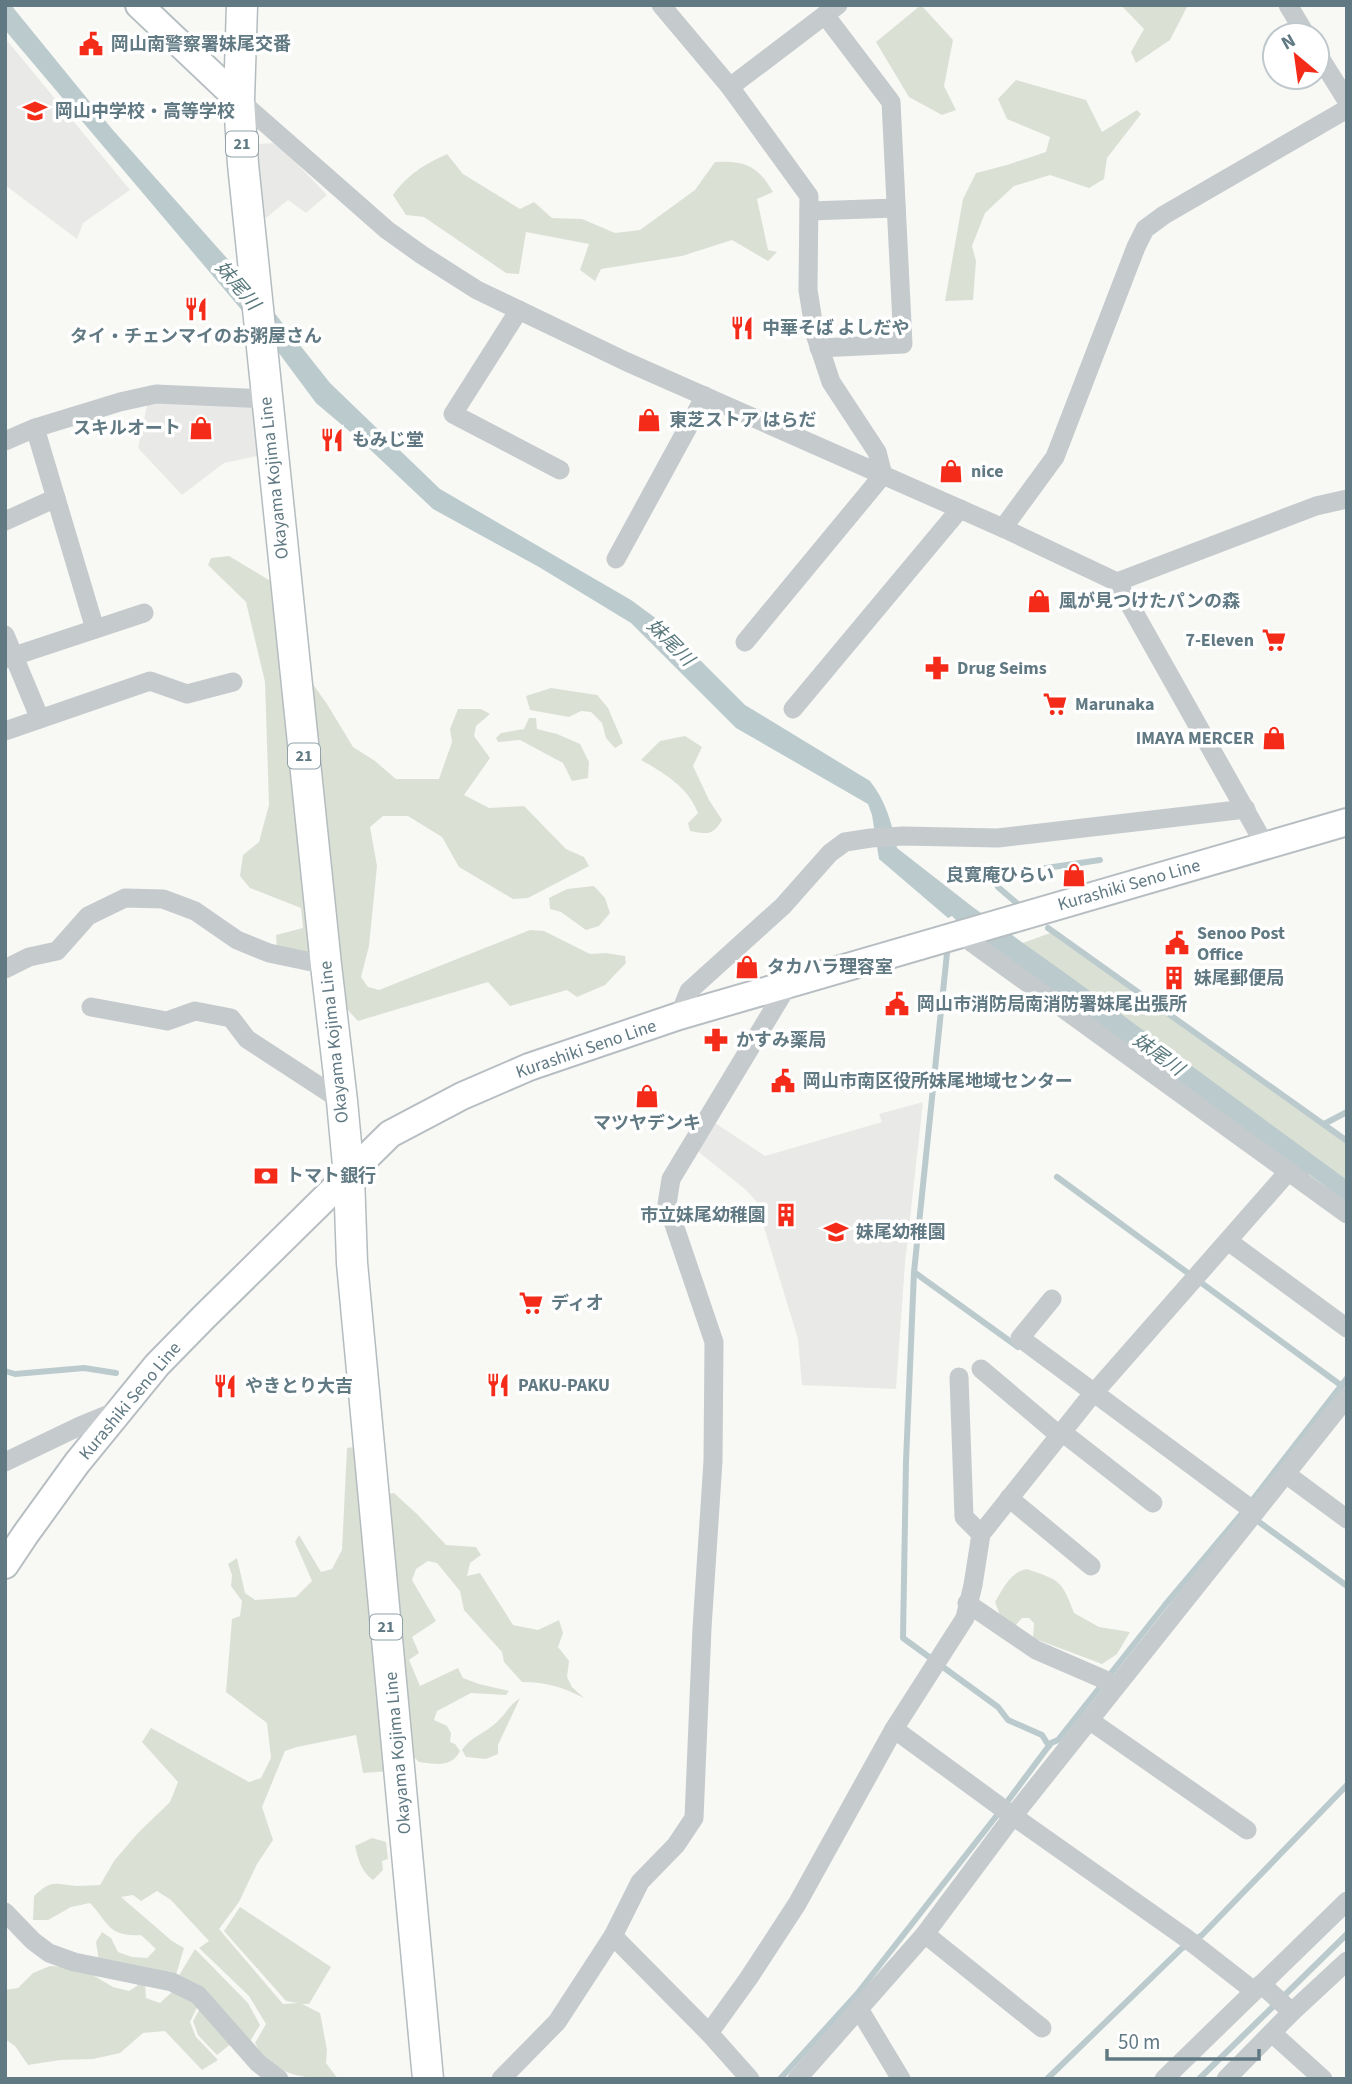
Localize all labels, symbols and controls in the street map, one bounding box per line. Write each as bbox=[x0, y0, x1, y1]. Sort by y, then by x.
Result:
north arrow bbox=[1261, 21, 1331, 91]
text: N bbox=[1276, 28, 1301, 57]
public building icon: 岡山南警察署妹尾交番 bbox=[77, 30, 105, 58]
place label: 岡山南警察署妹尾交番 bbox=[111, 32, 291, 57]
school or university icon: 岡山中学校・高等学校 bbox=[21, 97, 49, 125]
place label: 岡山中学校・高等学校 bbox=[55, 99, 235, 124]
road number: 21 bbox=[226, 132, 258, 156]
water label: 妹尾川 bbox=[208, 255, 267, 318]
restaurant icon: タイ・チェンマイのお粥屋さん bbox=[182, 295, 210, 323]
restaurant icon: 中華そば よしだや bbox=[728, 314, 756, 342]
place label: 中華そば よしだや bbox=[762, 316, 910, 341]
place label: タイ・チェンマイのお粥屋さん bbox=[70, 324, 322, 349]
street label: Okayama Kojima Line bbox=[253, 396, 295, 560]
shop icon: 東芝ストア はらだ bbox=[635, 406, 663, 434]
place label: 東芝ストア はらだ bbox=[669, 408, 817, 433]
shop icon: スキルオート bbox=[187, 414, 215, 442]
place label: スキルオート bbox=[73, 416, 181, 441]
restaurant icon: もみじ堂 bbox=[318, 426, 346, 454]
place label: もみじ堂 bbox=[352, 428, 424, 453]
shop icon: nice bbox=[937, 457, 965, 485]
place label: nice bbox=[971, 459, 1004, 484]
shop icon: 風が見つけたパンの森 bbox=[1025, 587, 1053, 615]
place label: 風が見つけたパンの森 bbox=[1059, 589, 1240, 614]
water label: 妹尾川 bbox=[640, 613, 701, 674]
supermarket icon: 7-Eleven bbox=[1260, 626, 1288, 654]
place label: 7-Eleven bbox=[1185, 628, 1254, 653]
pharmacy icon: Drug Seims bbox=[923, 654, 951, 682]
place label: Drug Seims bbox=[957, 656, 1047, 681]
supermarket icon: Marunaka bbox=[1041, 690, 1069, 718]
place label: Marunaka bbox=[1075, 692, 1155, 717]
shop icon: IMAYA MERCER bbox=[1260, 724, 1288, 752]
place label: IMAYA MERCER bbox=[1136, 726, 1254, 751]
road number: 21 bbox=[288, 744, 320, 768]
street label: Kurashiki Seno Line bbox=[1055, 853, 1203, 917]
shop icon: 良寛庵ひらい bbox=[1060, 861, 1088, 889]
place label: 良寛庵ひらい bbox=[946, 863, 1054, 888]
place label: Senoo Post Office bbox=[1197, 921, 1285, 967]
public building icon: Senoo Post Office bbox=[1163, 929, 1191, 957]
shop icon: タカハラ理容室 bbox=[733, 953, 761, 981]
place label: タカハラ理容室 bbox=[767, 955, 893, 980]
street label: Okayama Kojima Line bbox=[313, 960, 355, 1124]
building icon: 妹尾郵便局 bbox=[1160, 964, 1188, 992]
place label: 妹尾郵便局 bbox=[1194, 966, 1284, 991]
public building icon: 岡山市消防局南消防署妹尾出張所 bbox=[883, 990, 911, 1018]
place label: 岡山市消防局南消防署妹尾出張所 bbox=[917, 992, 1187, 1017]
street label: Kurashiki Seno Line bbox=[512, 1013, 660, 1085]
pharmacy icon: かすみ薬局 bbox=[702, 1026, 730, 1054]
water label: 妹尾川 bbox=[1127, 1027, 1191, 1084]
place label: かすみ薬局 bbox=[736, 1028, 826, 1053]
public building icon: 岡山市南区役所妹尾地域センター bbox=[769, 1067, 797, 1095]
place label: 岡山市南区役所妹尾地域センター bbox=[803, 1069, 1073, 1094]
shop icon: マツヤデンキ bbox=[633, 1082, 661, 1110]
place label: マツヤデンキ bbox=[593, 1111, 701, 1136]
bank icon: トマト銀行 bbox=[252, 1162, 280, 1190]
place label: トマト銀行 bbox=[286, 1164, 376, 1189]
building icon: 市立妹尾幼稚園 bbox=[772, 1201, 800, 1229]
place label: 市立妹尾幼稚園 bbox=[640, 1203, 766, 1228]
school or university icon: 妹尾幼稚園 bbox=[822, 1218, 850, 1246]
place label: 妹尾幼稚園 bbox=[856, 1220, 946, 1245]
supermarket icon: ディオ bbox=[517, 1289, 545, 1317]
place label: ディオ bbox=[551, 1291, 604, 1316]
street label: Kurashiki Seno Line bbox=[73, 1337, 187, 1465]
restaurant icon: PAKU-PAKU bbox=[484, 1371, 512, 1399]
restaurant icon: やきとり大吉 bbox=[211, 1372, 239, 1400]
place label: PAKU-PAKU bbox=[518, 1373, 610, 1398]
place label: やきとり大吉 bbox=[245, 1374, 353, 1399]
road number: 21 bbox=[370, 1614, 402, 1639]
street label: Okayama Kojima Line bbox=[378, 1671, 418, 1835]
scale bar bbox=[1107, 2018, 1259, 2062]
text: 50 m bbox=[1118, 2027, 1160, 2057]

